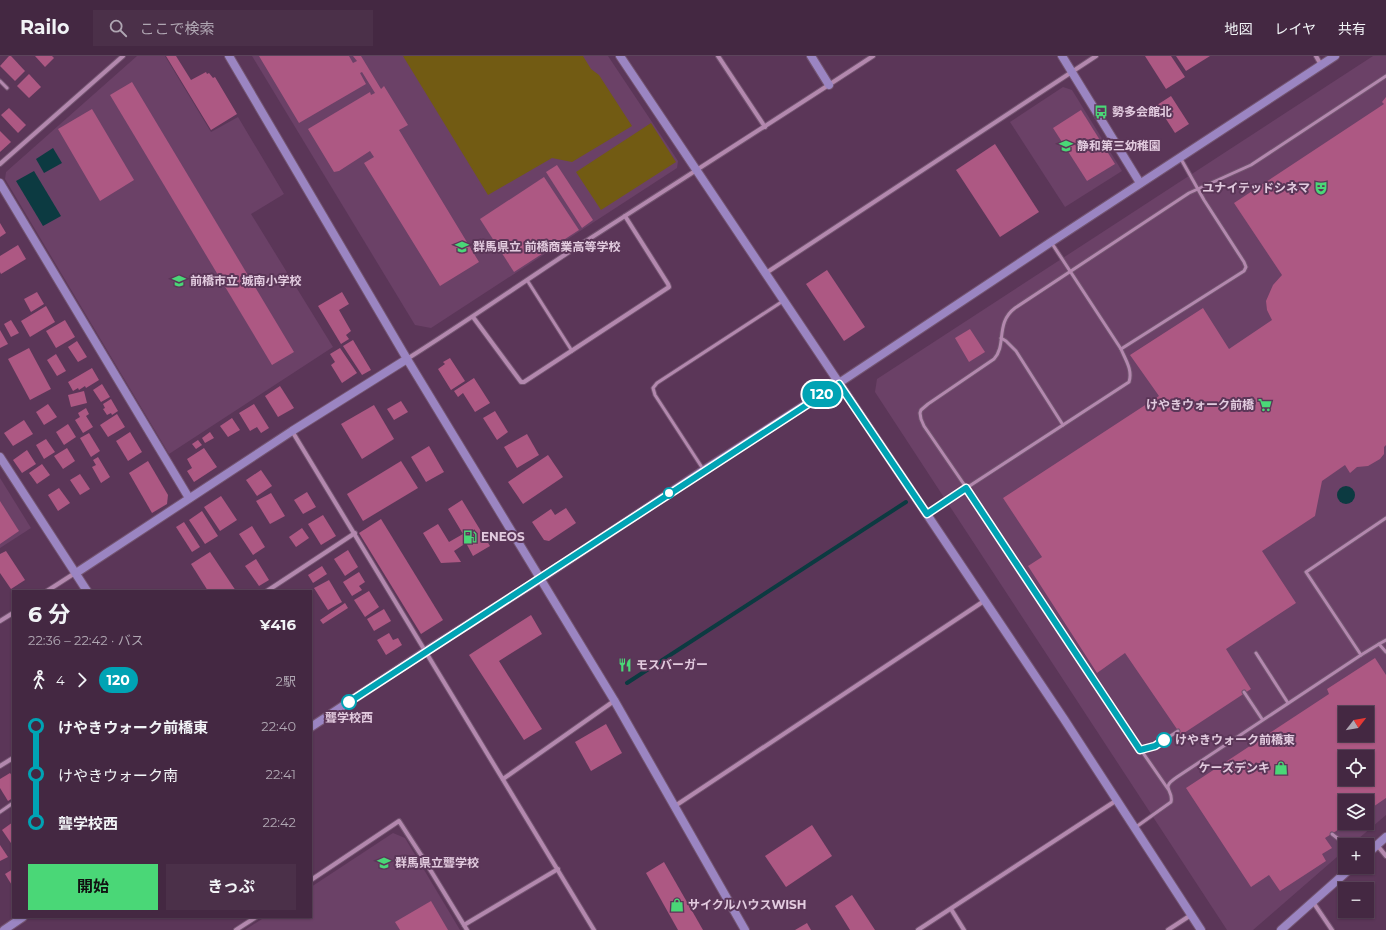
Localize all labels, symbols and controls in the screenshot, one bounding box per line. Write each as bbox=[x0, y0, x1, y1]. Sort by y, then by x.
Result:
search box bbox=[93, 10, 373, 46]
text: Railo bbox=[20, 16, 69, 39]
icon: search bbox=[107, 17, 129, 39]
text: ここで検索 bbox=[139, 19, 215, 38]
text: 地図 bbox=[1224, 20, 1252, 38]
text: レイヤ bbox=[1274, 20, 1316, 38]
text: 共有 bbox=[1338, 20, 1366, 38]
bus stop icon: 勢多会館北 bbox=[1093, 104, 1109, 120]
place label: 勢多会館北 bbox=[1112, 104, 1172, 119]
school or university icon: 静和第三幼稚園 bbox=[1058, 138, 1074, 154]
place label: 静和第三幼稚園 bbox=[1077, 138, 1161, 153]
place label: ユナイテッドシネマ bbox=[1202, 180, 1310, 195]
theatre icon: ユナイテッドシネマ bbox=[1313, 180, 1329, 196]
school or university icon: 群馬県立 前橋商業高等学校 bbox=[454, 239, 470, 255]
place label: 群馬県立 前橋商業高等学校 bbox=[473, 239, 620, 254]
school or university icon: 前橋市立 城南小学校 bbox=[171, 273, 187, 289]
place label: 前橋市立 城南小学校 bbox=[190, 273, 301, 288]
line badge: 120 bbox=[799, 381, 845, 407]
text: 120 bbox=[810, 385, 834, 403]
place label: けやきウォーク前橋 bbox=[1146, 397, 1255, 412]
supermarket icon: けやきウォーク前橋 bbox=[1257, 397, 1273, 413]
unlabelled marker bbox=[663, 487, 675, 499]
fuel station icon: ENEOS bbox=[462, 529, 478, 545]
place label: ENEOS bbox=[481, 529, 525, 544]
text: 6 分 bbox=[28, 601, 70, 628]
text: ¥416 bbox=[260, 615, 296, 634]
text: 22:36 – 22:42 · バス bbox=[28, 632, 144, 648]
restaurant icon: モスバーガー bbox=[617, 657, 633, 673]
place label: モスバーガー bbox=[636, 657, 708, 672]
icon: walk bbox=[28, 669, 50, 691]
icon: forward bbox=[71, 669, 93, 691]
text: 120 bbox=[107, 671, 130, 689]
text: 4 bbox=[56, 672, 65, 688]
text: 2駅 bbox=[276, 673, 296, 689]
marker: 聾学校西 bbox=[341, 694, 357, 710]
north arrow bbox=[1338, 706, 1374, 742]
map controls bbox=[1338, 706, 1374, 918]
place label: 聾学校西 bbox=[325, 710, 373, 725]
text: けやきウォーク前橋東 bbox=[58, 718, 208, 737]
text: 22:40 bbox=[261, 718, 296, 734]
marker: けやきウォーク前橋東 bbox=[1156, 732, 1172, 748]
place label: けやきウォーク前橋東 bbox=[1175, 732, 1295, 747]
button: locate bbox=[1338, 750, 1374, 786]
place label: ケーズデンキ bbox=[1199, 760, 1270, 775]
shop icon: ケーズデンキ bbox=[1273, 760, 1289, 776]
text: けやきウォーク南 bbox=[58, 766, 178, 785]
text: 22:41 bbox=[266, 766, 296, 782]
button: layers bbox=[1338, 794, 1374, 830]
text: 聾学校西 bbox=[58, 814, 118, 833]
text: 22:42 bbox=[263, 814, 296, 830]
button: + bbox=[1338, 838, 1374, 874]
school or university icon: 群馬県立聾学校 bbox=[376, 855, 392, 871]
place label: 群馬県立聾学校 bbox=[395, 855, 479, 870]
button: 開始 bbox=[28, 864, 158, 910]
button: きっぷ bbox=[166, 864, 296, 910]
button: − bbox=[1338, 882, 1374, 918]
shop icon: サイクルハウスWISH bbox=[669, 897, 685, 913]
place label: サイクルハウスWISH bbox=[688, 897, 806, 912]

